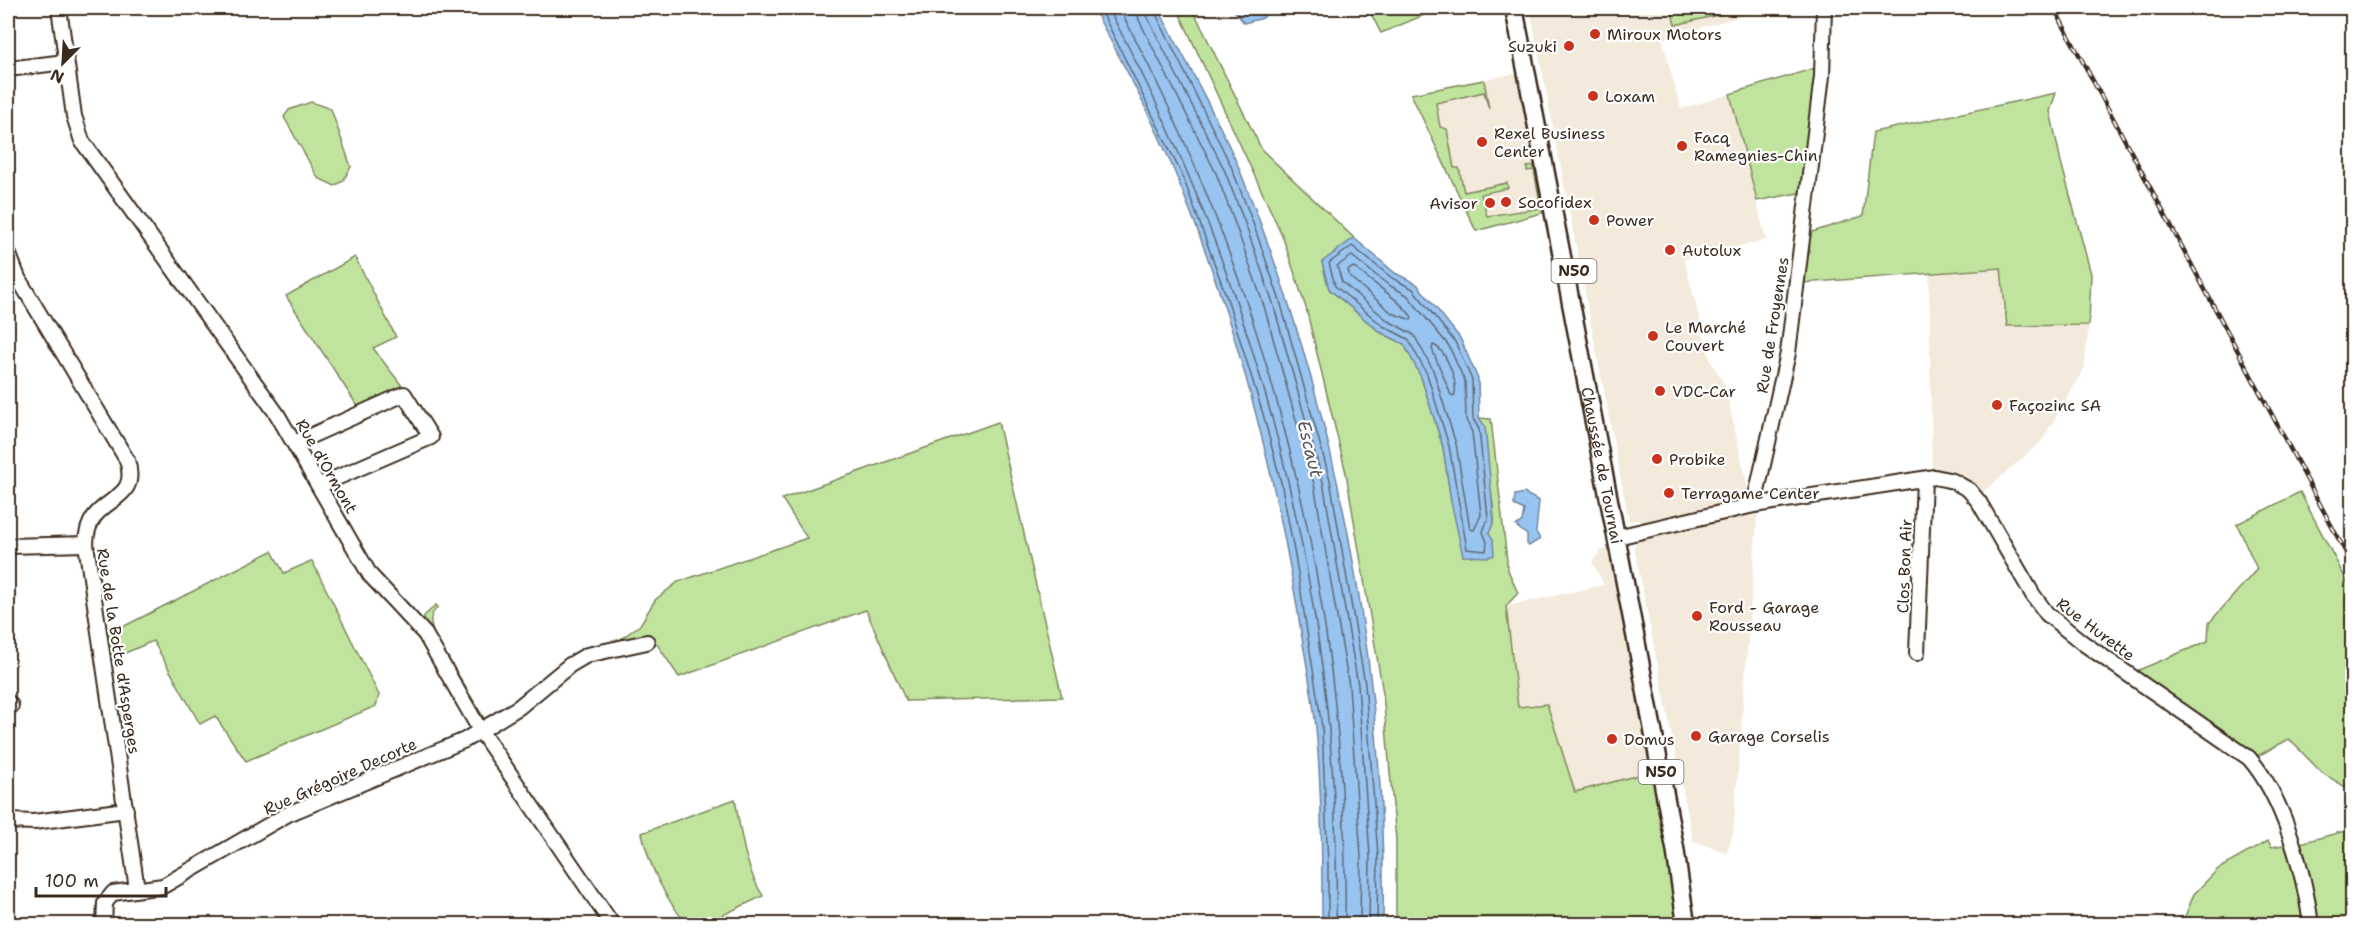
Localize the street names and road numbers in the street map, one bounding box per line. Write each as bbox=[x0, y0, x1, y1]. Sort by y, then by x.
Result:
street label: Rue de Froyennes bbox=[1751, 255, 1794, 395]
road number: N50 bbox=[1552, 259, 1596, 283]
street label: Chaussée de Tournai bbox=[1576, 385, 1627, 546]
street label: Rue d'Ormont bbox=[291, 415, 362, 517]
street label: Clos Bon Air bbox=[1892, 518, 1917, 614]
street label: Rue de la Botte d'Asperges bbox=[92, 547, 145, 756]
street label: Rue Hurette bbox=[2052, 593, 2139, 666]
street label: Rue Grégoire Decorte bbox=[260, 733, 420, 820]
road number: N50 bbox=[1638, 760, 1684, 784]

